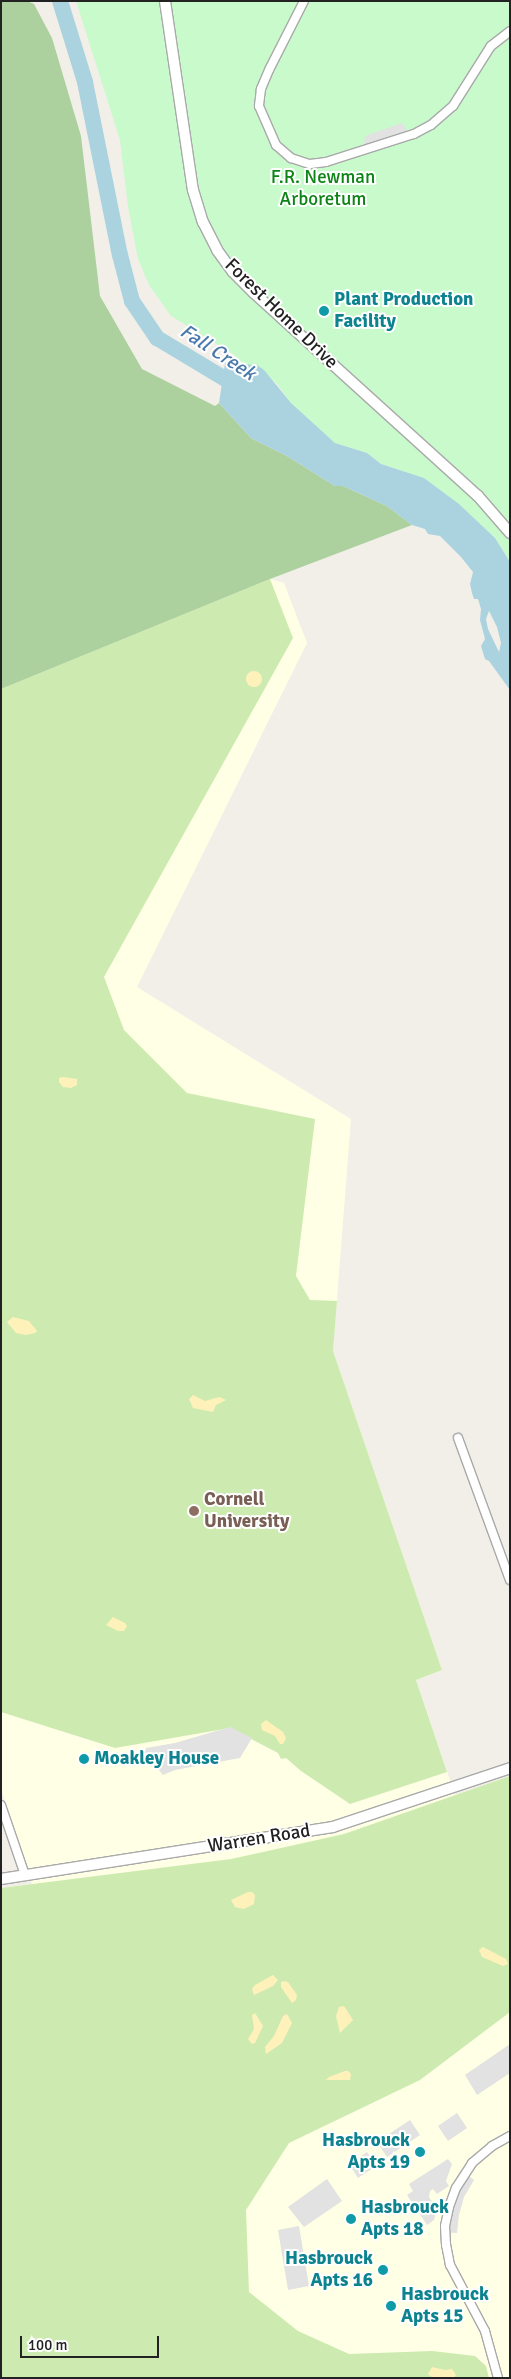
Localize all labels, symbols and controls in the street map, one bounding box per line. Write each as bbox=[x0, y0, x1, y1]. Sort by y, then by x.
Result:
park label: F.R. Newman Arboretum bbox=[271, 167, 375, 211]
street label: Forest Home Drive bbox=[220, 254, 342, 374]
place label: Plant Production Facility bbox=[334, 289, 474, 333]
marker: Plant Production Facility bbox=[318, 305, 330, 317]
water label: Fall Creek bbox=[176, 319, 260, 385]
place label: Cornell University bbox=[204, 1489, 289, 1533]
marker: Cornell University bbox=[188, 1505, 200, 1517]
place label: Moakley House bbox=[94, 1748, 219, 1770]
marker: Moakley House bbox=[78, 1753, 90, 1765]
street label: Warren Road bbox=[206, 1820, 312, 1858]
place label: Hasbrouck Apts 19 bbox=[322, 2130, 410, 2174]
marker: Hasbrouck Apts 19 bbox=[414, 2146, 426, 2158]
place label: Hasbrouck Apts 18 bbox=[361, 2197, 449, 2241]
marker: Hasbrouck Apts 18 bbox=[345, 2213, 357, 2225]
place label: Hasbrouck Apts 16 bbox=[285, 2248, 373, 2292]
marker: Hasbrouck Apts 16 bbox=[377, 2264, 389, 2276]
place label: Hasbrouck Apts 15 bbox=[401, 2284, 489, 2328]
marker: Hasbrouck Apts 15 bbox=[385, 2300, 397, 2312]
scale bar bbox=[22, 2326, 161, 2358]
text: 100 m bbox=[28, 2336, 68, 2354]

